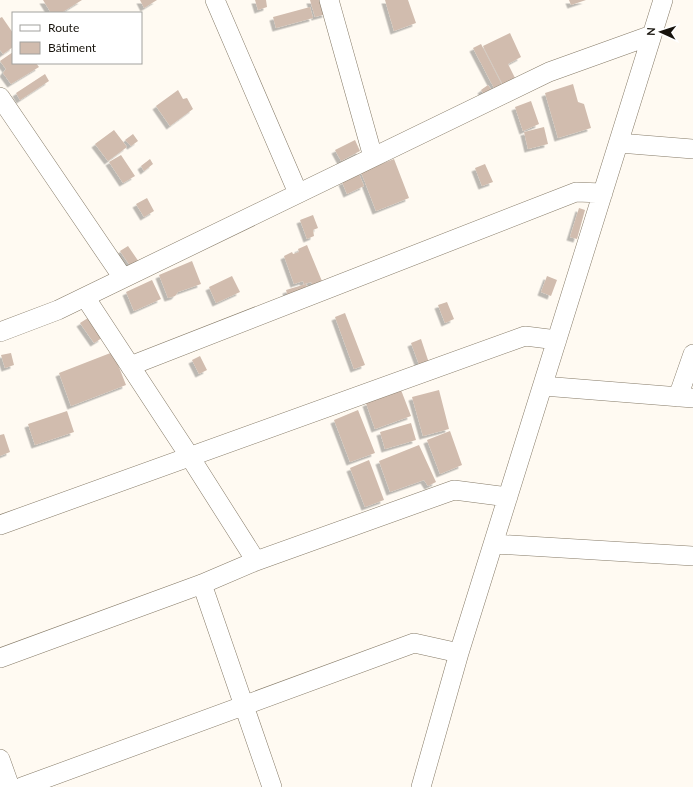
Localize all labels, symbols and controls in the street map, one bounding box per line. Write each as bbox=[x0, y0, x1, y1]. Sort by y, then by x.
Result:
legend bbox=[12, 12, 142, 64]
north arrow bbox=[641, 12, 681, 52]
text: Route bbox=[48, 20, 79, 35]
text: N bbox=[644, 27, 657, 36]
text: Bâtiment bbox=[48, 40, 97, 55]

